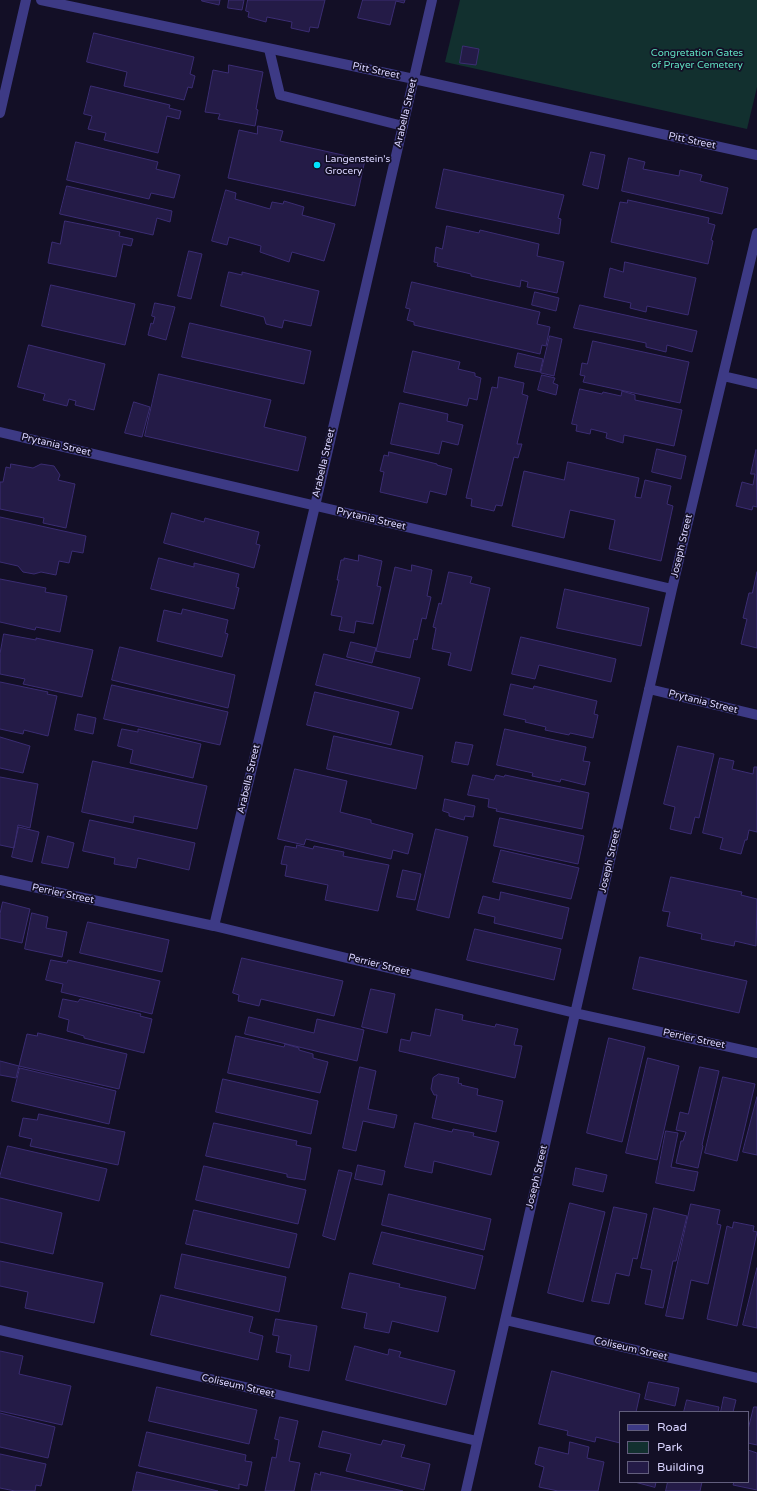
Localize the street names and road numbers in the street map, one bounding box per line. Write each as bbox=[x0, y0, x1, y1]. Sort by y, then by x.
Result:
street label: Pitt Street bbox=[351, 60, 401, 82]
street label: Arabella Street bbox=[392, 77, 420, 149]
street label: Pitt Street bbox=[667, 130, 717, 152]
street label: Arabella Street bbox=[310, 427, 338, 499]
street label: Prytania Street bbox=[20, 431, 92, 459]
street label: Prytania Street bbox=[335, 505, 407, 533]
street label: Joseph Street bbox=[669, 513, 695, 579]
street label: Prytania Street bbox=[667, 688, 739, 716]
street label: Arabella Street bbox=[235, 743, 263, 815]
street label: Joseph Street bbox=[597, 828, 623, 894]
street label: Perrier Street bbox=[31, 882, 95, 906]
street label: Perrier Street bbox=[347, 952, 411, 978]
street label: Perrier Street bbox=[662, 1027, 726, 1051]
street label: Joseph Street bbox=[524, 1144, 550, 1210]
street label: Coliseum Street bbox=[593, 1335, 669, 1363]
street label: Coliseum Street bbox=[200, 1372, 276, 1400]

